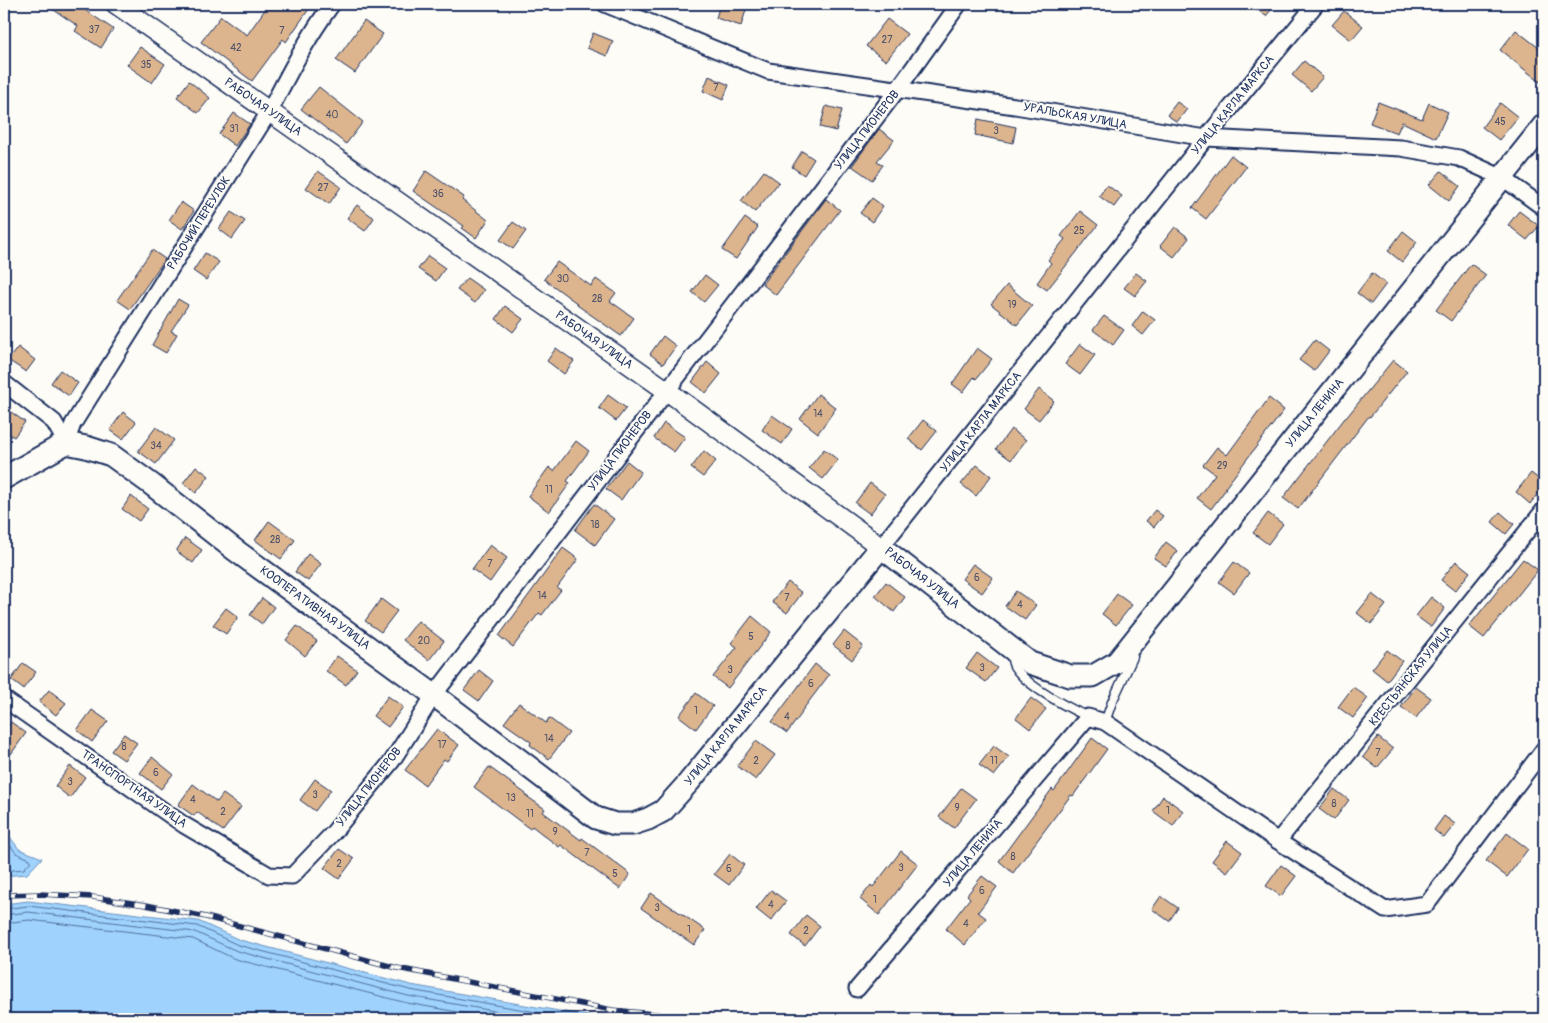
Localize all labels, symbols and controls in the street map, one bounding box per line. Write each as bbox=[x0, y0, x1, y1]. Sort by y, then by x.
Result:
house number: 37 bbox=[89, 24, 100, 36]
house number: 7 bbox=[279, 25, 285, 37]
house number: 27 bbox=[882, 34, 893, 46]
house number: 42 bbox=[230, 42, 242, 54]
street label: УЛИЦА КАРЛА МАРКСА bbox=[1188, 52, 1278, 158]
house number: 35 bbox=[141, 59, 152, 71]
street label: РАБОЧАЯ УЛИЦА bbox=[221, 75, 305, 139]
house number: 7 bbox=[713, 82, 719, 94]
street label: УЛИЦА ПИОНЕРОВ bbox=[831, 87, 903, 173]
street label: УРАЛЬСКАЯ УЛИЦА bbox=[1022, 100, 1128, 133]
house number: 40 bbox=[326, 109, 338, 121]
house number: 45 bbox=[1494, 116, 1506, 128]
house number: 31 bbox=[229, 123, 239, 135]
house number: 3 bbox=[993, 125, 999, 137]
street label: РАБОЧИЙ ПЕРЕУЛОК bbox=[164, 173, 234, 272]
house number: 27 bbox=[318, 182, 329, 194]
house number: 36 bbox=[432, 188, 444, 200]
house number: 25 bbox=[1073, 225, 1085, 237]
house number: 30 bbox=[557, 273, 569, 285]
house number: 28 bbox=[592, 293, 602, 305]
house number: 19 bbox=[1007, 299, 1017, 311]
street label: РАБОЧАЯ УЛИЦА bbox=[552, 308, 636, 372]
street label: УЛИЦА КАРЛА МАРКСА bbox=[937, 369, 1025, 475]
street label: УЛИЦА ЛЕНИНА bbox=[1283, 375, 1347, 450]
street label: УЛИЦА ПИОНЕРОВ bbox=[585, 408, 655, 494]
house number: 14 bbox=[813, 408, 823, 420]
house number: 34 bbox=[150, 440, 162, 452]
house number: 29 bbox=[1217, 460, 1227, 472]
house number: 11 bbox=[545, 484, 553, 496]
house number: 18 bbox=[591, 519, 599, 531]
house number: 28 bbox=[270, 534, 280, 546]
street label: РАБОЧАЯ УЛИЦА bbox=[882, 544, 963, 612]
house number: 7 bbox=[487, 558, 493, 570]
street label: КООПЕРАТИВНАЯ УЛИЦА bbox=[257, 563, 373, 653]
house number: 6 bbox=[974, 572, 980, 584]
house number: 14 bbox=[537, 590, 547, 602]
house number: 7 bbox=[784, 592, 790, 604]
house number: 4 bbox=[1017, 599, 1023, 611]
street label: КРЕСТЬЯНСКАЯ УЛИЦА bbox=[1366, 623, 1456, 729]
house number: 5 bbox=[748, 631, 754, 643]
house number: 20 bbox=[418, 635, 430, 647]
house number: 8 bbox=[845, 640, 851, 652]
house number: 3 bbox=[979, 662, 985, 674]
house number: 3 bbox=[727, 664, 733, 676]
house number: 6 bbox=[808, 678, 814, 690]
street label: УЛИЦА КАРЛА МАРКСА bbox=[681, 683, 771, 789]
house number: 1 bbox=[694, 705, 698, 717]
house number: 4 bbox=[784, 711, 790, 723]
house number: 14 bbox=[544, 733, 554, 745]
house number: 17 bbox=[437, 739, 447, 751]
house number: 8 bbox=[121, 741, 127, 753]
street label: УЛИЦА ПИОНЕРОВ bbox=[333, 744, 405, 830]
street label: ТРАНСПОРТНАЯ УЛИЦА bbox=[78, 747, 190, 831]
house number: 7 bbox=[1375, 747, 1381, 759]
house number: 2 bbox=[753, 755, 759, 767]
house number: 11 bbox=[990, 755, 998, 767]
house number: 6 bbox=[153, 767, 159, 779]
house number: 3 bbox=[67, 776, 73, 788]
house number: 3 bbox=[312, 789, 318, 801]
house number: 13 bbox=[506, 792, 516, 804]
house number: 4 bbox=[190, 794, 196, 806]
house number: 8 bbox=[1331, 798, 1337, 810]
house number: 9 bbox=[954, 802, 960, 814]
house number: 1 bbox=[1166, 805, 1170, 817]
house number: 2 bbox=[220, 806, 226, 818]
house number: 11 bbox=[526, 808, 534, 820]
street label: УЛИЦА ЛЕНИНА bbox=[940, 816, 1006, 890]
house number: 9 bbox=[552, 826, 558, 838]
house number: 7 bbox=[584, 847, 590, 859]
house number: 8 bbox=[1010, 851, 1016, 863]
house number: 2 bbox=[336, 858, 342, 870]
house number: 3 bbox=[898, 862, 904, 874]
house number: 6 bbox=[726, 863, 732, 875]
house number: 5 bbox=[612, 868, 618, 880]
house number: 6 bbox=[979, 885, 985, 897]
house number: 1 bbox=[873, 894, 877, 906]
house number: 4 bbox=[768, 899, 774, 911]
house number: 3 bbox=[654, 902, 660, 914]
house number: 4 bbox=[963, 918, 969, 930]
house number: 1 bbox=[687, 924, 691, 936]
house number: 2 bbox=[803, 925, 809, 937]

